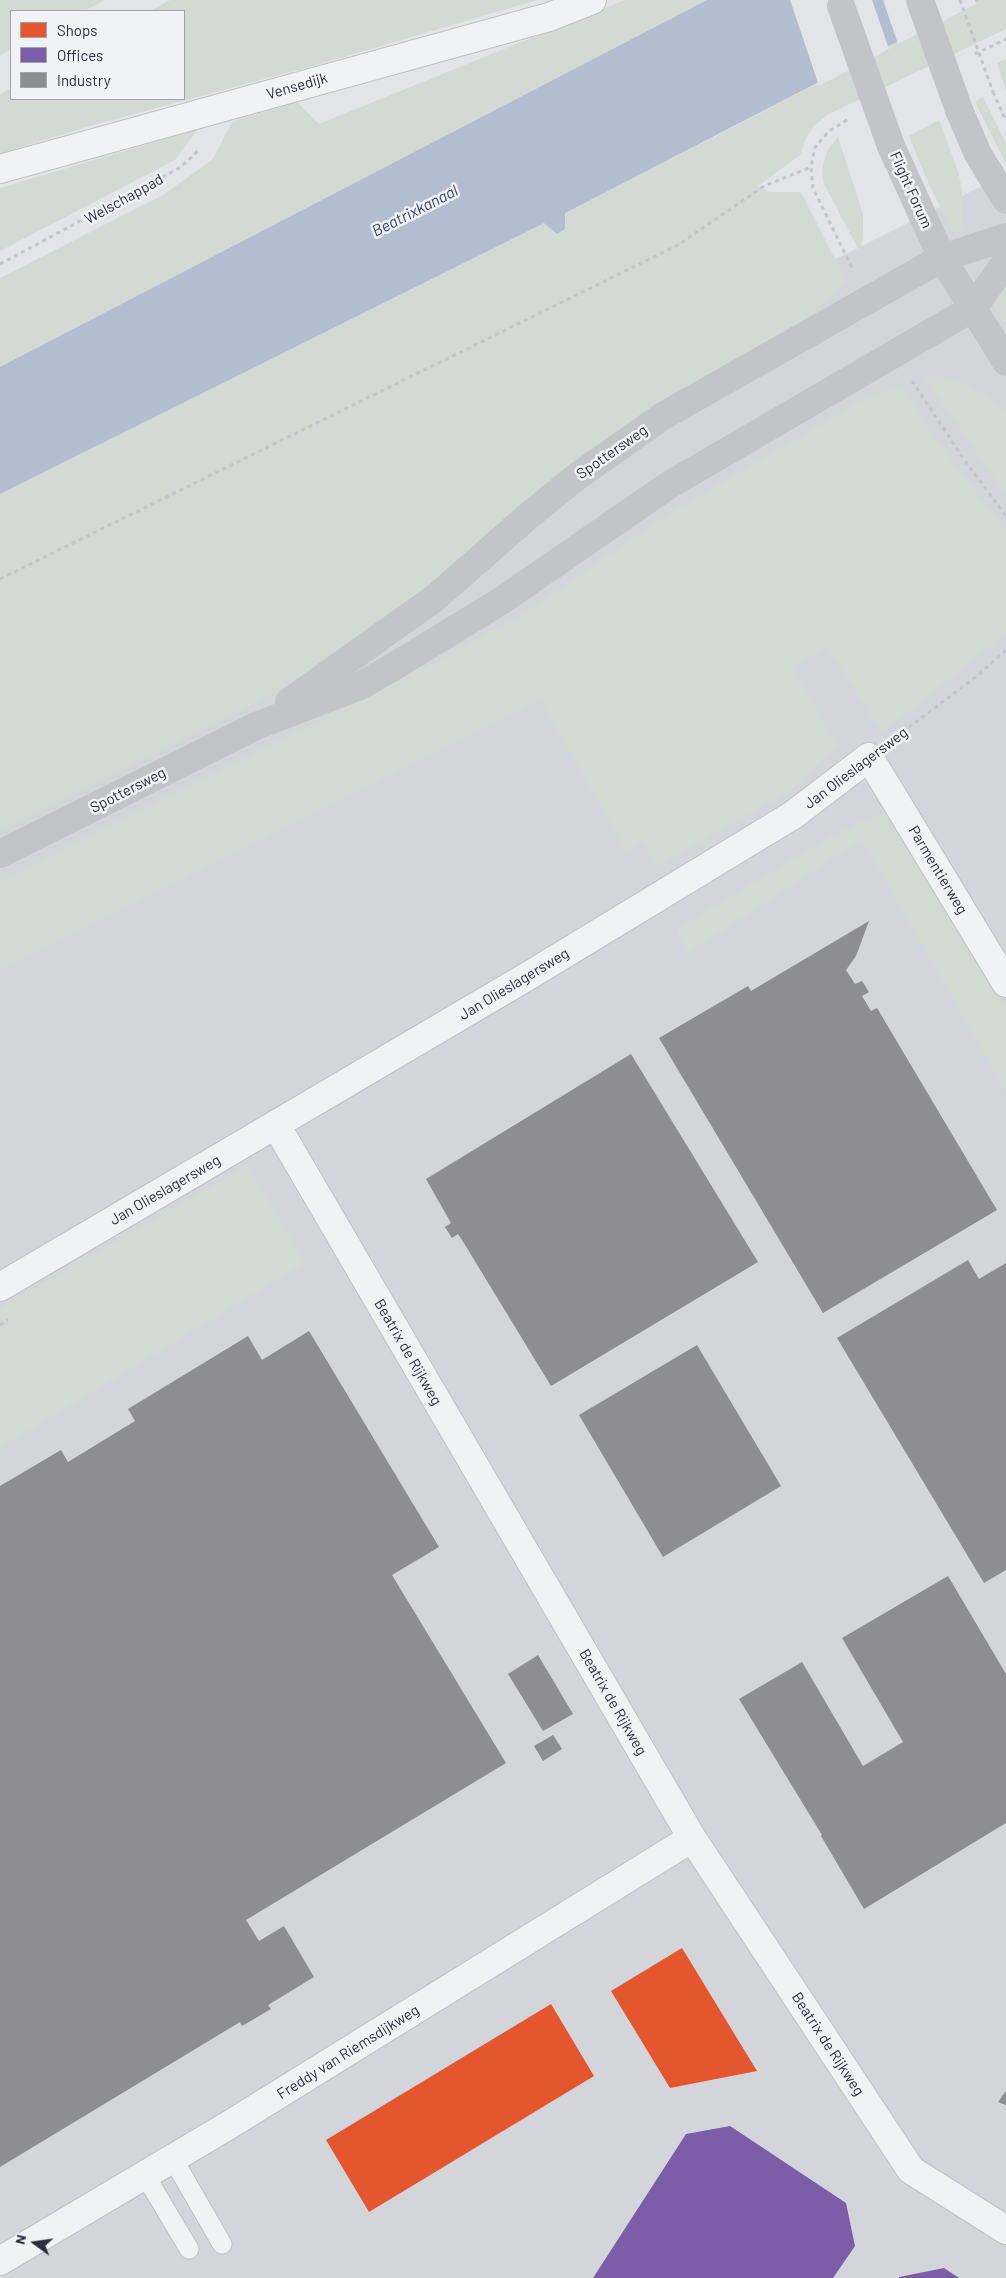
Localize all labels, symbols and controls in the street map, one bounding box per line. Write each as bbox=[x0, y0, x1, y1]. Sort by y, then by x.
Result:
legend bbox=[10, 10, 185, 100]
text: Shops bbox=[57, 21, 97, 39]
text: Offices bbox=[57, 46, 103, 64]
street label: Vensedijk bbox=[264, 69, 330, 103]
text: Industry bbox=[57, 71, 111, 89]
street label: Flight Forum bbox=[886, 149, 936, 231]
street label: Welschappad bbox=[82, 170, 166, 228]
water label: Beatrixkanaal bbox=[369, 181, 461, 241]
street label: Spottersweg bbox=[573, 421, 651, 483]
street label: Jan Olieslagersweg bbox=[801, 723, 911, 813]
street label: Spottersweg bbox=[87, 763, 169, 817]
street label: Parmentierweg bbox=[905, 822, 971, 918]
street label: Jan Olieslagersweg bbox=[456, 944, 572, 1024]
street label: Jan Olieslagersweg bbox=[106, 1151, 224, 1229]
street label: Beatrix de Rijkweg bbox=[370, 1296, 446, 1408]
street label: Beatrix de Rijkweg bbox=[575, 1646, 651, 1758]
street label: Beatrix de Rijkweg bbox=[788, 1989, 868, 2099]
street label: Freddy van Riemsdijkweg bbox=[274, 2001, 422, 2103]
north arrow bbox=[10, 2218, 60, 2268]
text: N bbox=[11, 2233, 29, 2246]

